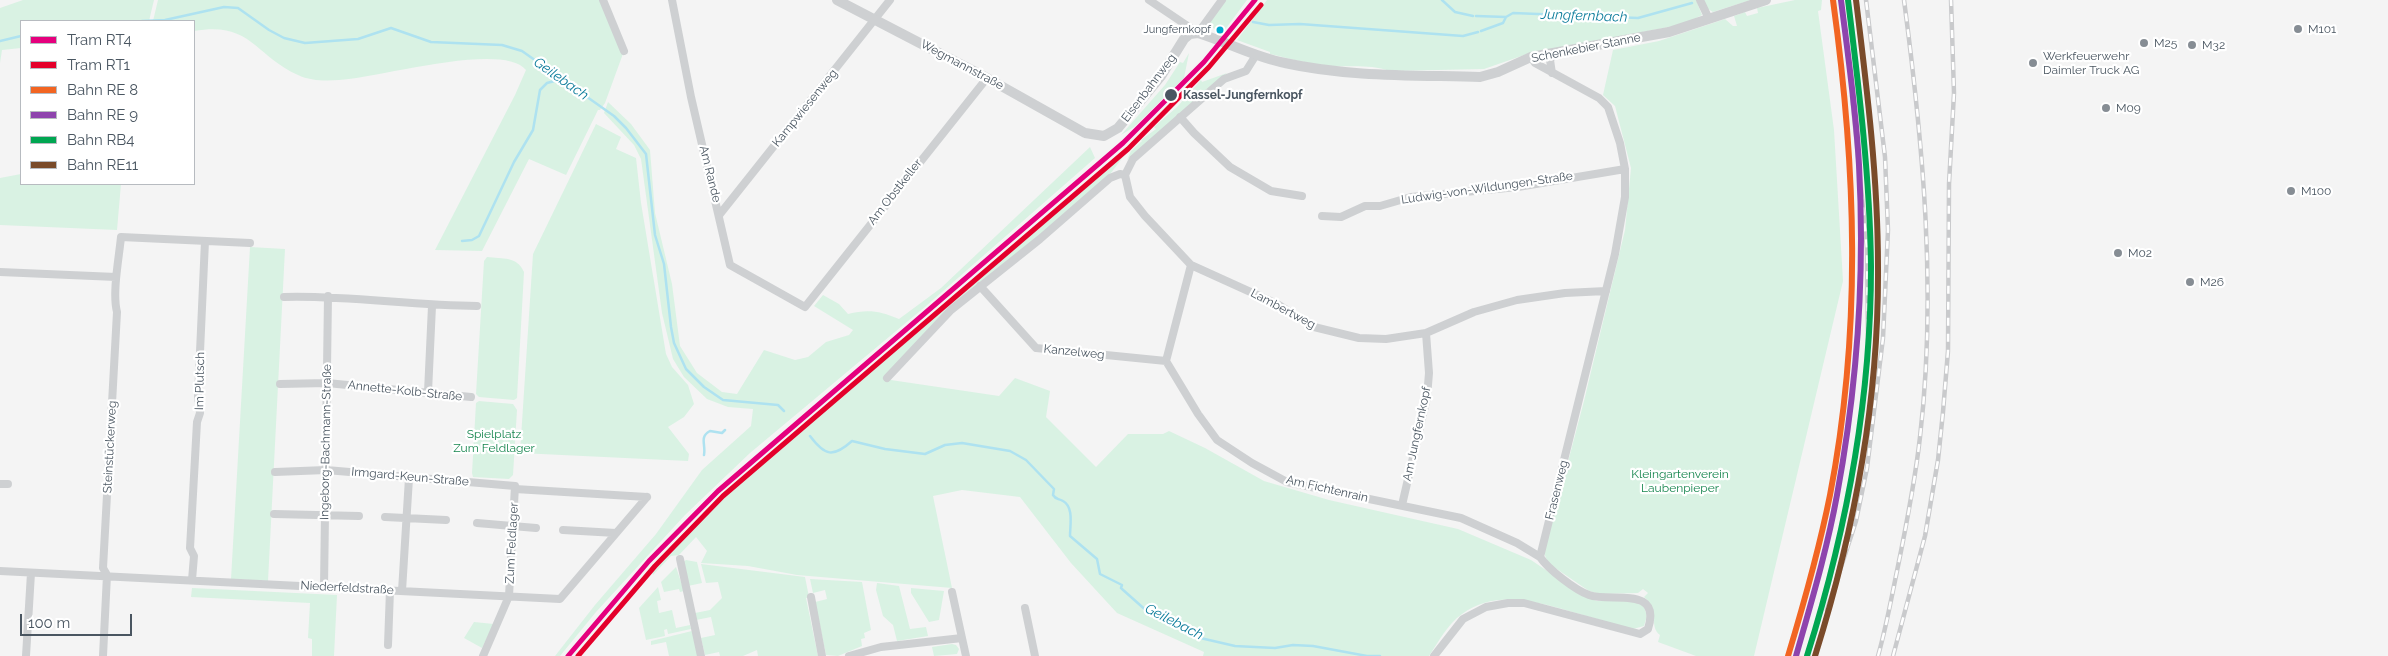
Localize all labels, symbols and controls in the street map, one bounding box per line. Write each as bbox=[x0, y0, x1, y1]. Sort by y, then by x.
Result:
water label: Jungfernbach bbox=[1540, 6, 1628, 26]
legend bbox=[20, 20, 195, 185]
place label: M101 bbox=[2308, 22, 2336, 36]
place label: Jungfernkopf bbox=[1143, 23, 1211, 37]
marker: M101 bbox=[2292, 23, 2304, 35]
marker: Jungfernkopf bbox=[1215, 25, 1225, 35]
street label: Schenkebier Stanne bbox=[1530, 30, 1642, 66]
text: Tram RT4 bbox=[67, 31, 132, 49]
place label: M25 bbox=[2154, 36, 2177, 50]
street label: Wegmannstraße bbox=[918, 37, 1006, 93]
marker: M25 bbox=[2138, 37, 2150, 49]
place label: M32 bbox=[2202, 38, 2225, 52]
marker: M32 bbox=[2186, 39, 2198, 51]
place label: Werkfeuerwehr Daimler Truck AG bbox=[2043, 49, 2139, 77]
street label: Eisenbahnweg bbox=[1119, 51, 1179, 125]
water label: Geilebach bbox=[530, 54, 592, 104]
text: Tram RT1 bbox=[67, 56, 130, 74]
marker: Werkfeuerwehr Daimler Truck AG bbox=[2027, 57, 2039, 69]
street label: Kampwiesenweg bbox=[769, 66, 841, 150]
text: Bahn RE 8 bbox=[67, 81, 138, 99]
marker: Kassel-Jungfernkopf bbox=[1163, 87, 1179, 103]
place label: Kassel-Jungfernkopf bbox=[1183, 88, 1302, 102]
place label: M09 bbox=[2116, 101, 2141, 115]
marker: M09 bbox=[2100, 102, 2112, 114]
text: Bahn RE 9 bbox=[67, 106, 138, 124]
text: Bahn RB4 bbox=[67, 131, 134, 149]
street label: Am Rande bbox=[696, 144, 724, 204]
text: Bahn RE11 bbox=[67, 156, 138, 174]
street label: Am Obstkeller bbox=[865, 156, 925, 228]
street label: Ludwig-von-Wildungen-Straße bbox=[1400, 169, 1574, 207]
place label: M100 bbox=[2301, 184, 2331, 198]
marker: M100 bbox=[2285, 185, 2297, 197]
place label: M02 bbox=[2128, 246, 2152, 260]
marker: M02 bbox=[2112, 247, 2124, 259]
place label: M26 bbox=[2200, 275, 2224, 289]
marker: M26 bbox=[2184, 276, 2196, 288]
street label: Lambertweg bbox=[1248, 286, 1318, 332]
street label: Kanzelweg bbox=[1043, 342, 1105, 362]
street label: Im Plutsch bbox=[192, 352, 208, 410]
street label: Ingeborg-Bachmann-Straße bbox=[317, 364, 335, 520]
street label: Annette-Kolb-Straße bbox=[347, 378, 463, 404]
street label: Am Jungfernkopf bbox=[1400, 386, 1434, 482]
street label: Steinstückerweg bbox=[100, 400, 120, 494]
park label: Spielplatz Zum Feldlager bbox=[453, 427, 535, 455]
street label: Frasenweg bbox=[1543, 459, 1571, 521]
street label: Irmgard-Keun-Straße bbox=[351, 465, 469, 489]
park label: Kleingartenverein Laubenpieper bbox=[1631, 467, 1729, 495]
street label: Am Fichtenrain bbox=[1285, 473, 1369, 505]
street label: Zum Feldlager bbox=[503, 502, 521, 584]
street label: Niederfeldstraße bbox=[300, 578, 394, 598]
water label: Geilebach bbox=[1142, 600, 1206, 644]
scale bar bbox=[22, 604, 135, 636]
text: 100 m bbox=[28, 614, 70, 632]

